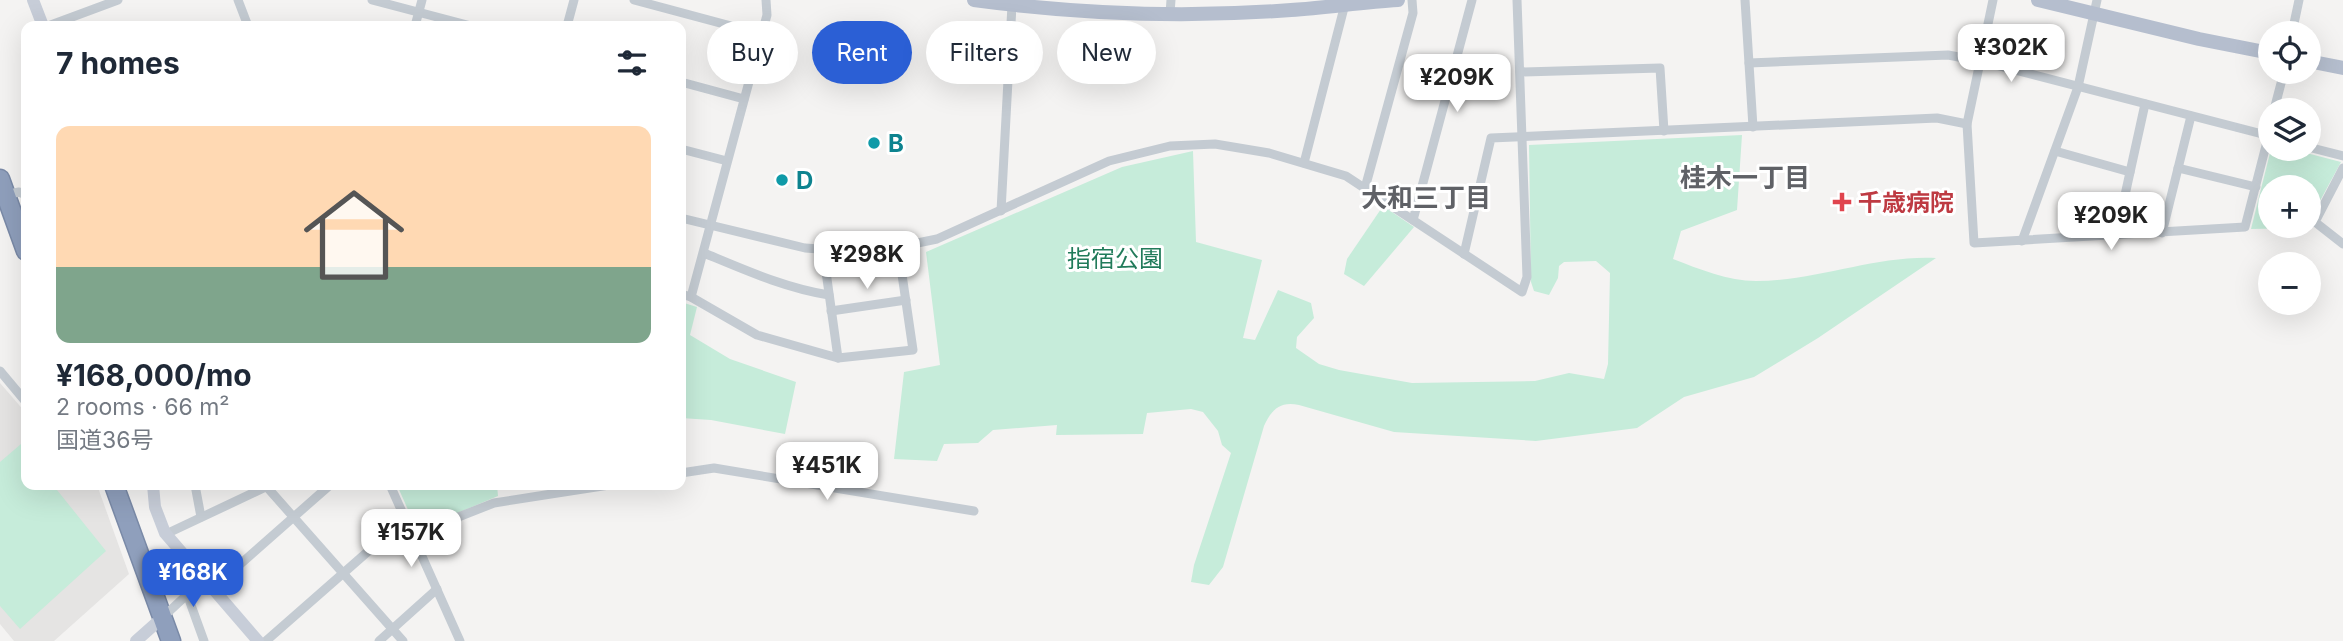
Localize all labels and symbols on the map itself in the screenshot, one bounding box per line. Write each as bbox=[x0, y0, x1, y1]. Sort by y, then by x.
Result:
pin: ¥302K bbox=[1962, 24, 2060, 84]
pin: ¥209K bbox=[1408, 54, 1506, 114]
place label: B bbox=[888, 129, 904, 158]
marker: B bbox=[866, 135, 882, 151]
district label: 桂木一丁目 bbox=[1680, 162, 1810, 193]
place label: D bbox=[796, 166, 813, 195]
marker: D bbox=[774, 172, 790, 188]
district label: 大和三丁目 bbox=[1361, 182, 1491, 213]
place label: 千歳病院 bbox=[1858, 188, 1954, 217]
marker: 千歳病院 bbox=[1832, 192, 1852, 212]
pin: ¥209K bbox=[2062, 192, 2160, 252]
pin: ¥298K bbox=[818, 232, 916, 291]
park label: 指宿公園 bbox=[1067, 244, 1163, 273]
pin: ¥451K bbox=[778, 442, 876, 502]
pin: ¥157K bbox=[362, 510, 460, 569]
pin: ¥168K bbox=[144, 550, 242, 609]

